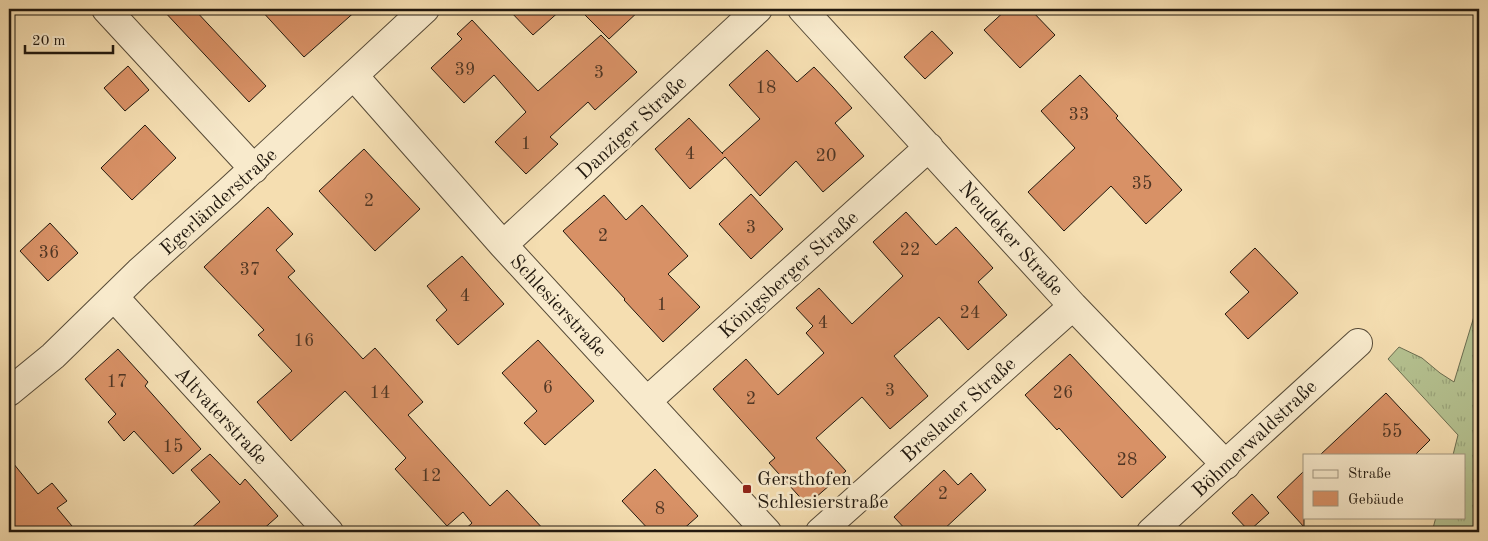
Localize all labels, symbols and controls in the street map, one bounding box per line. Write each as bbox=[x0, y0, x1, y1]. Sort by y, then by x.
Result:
scale bar bbox=[25, 22, 112, 54]
text: 20 m bbox=[32, 34, 66, 49]
house number: 39 bbox=[455, 61, 475, 79]
house number: 3 bbox=[594, 64, 604, 82]
street label: Danziger Straße bbox=[574, 73, 691, 184]
house number: 18 bbox=[756, 79, 776, 97]
house number: 33 bbox=[1069, 106, 1089, 124]
house number: 1 bbox=[521, 135, 531, 153]
street label: Egerländerstraße bbox=[157, 145, 282, 260]
house number: 4 bbox=[685, 145, 695, 163]
house number: 20 bbox=[816, 147, 836, 165]
house number: 35 bbox=[1132, 175, 1152, 193]
street label: Neudeker Straße bbox=[954, 179, 1067, 300]
house number: 2 bbox=[364, 192, 374, 210]
street label: Königsberger Straße bbox=[716, 208, 863, 343]
house number: 3 bbox=[746, 219, 756, 237]
house number: 2 bbox=[598, 227, 608, 245]
house number: 22 bbox=[900, 241, 920, 259]
house number: 36 bbox=[39, 244, 59, 262]
street label: Schlesierstraße bbox=[505, 251, 610, 361]
house number: 37 bbox=[240, 261, 260, 279]
house number: 4 bbox=[460, 287, 470, 305]
house number: 1 bbox=[657, 296, 667, 314]
house number: 24 bbox=[960, 304, 980, 322]
house number: 4 bbox=[818, 314, 828, 332]
house number: 16 bbox=[294, 332, 314, 350]
street label: Breslauer Straße bbox=[898, 354, 1020, 467]
street label: Altvaterstraße bbox=[170, 364, 271, 469]
house number: 17 bbox=[107, 373, 127, 391]
street label: Böhmerwaldstraße bbox=[1189, 377, 1321, 502]
house number: 6 bbox=[543, 379, 553, 397]
house number: 3 bbox=[885, 382, 895, 400]
house number: 14 bbox=[370, 384, 390, 402]
house number: 26 bbox=[1053, 384, 1073, 402]
house number: 2 bbox=[746, 390, 756, 408]
house number: 55 bbox=[1382, 423, 1402, 441]
house number: 15 bbox=[163, 438, 183, 456]
house number: 28 bbox=[1117, 451, 1137, 469]
legend bbox=[1303, 454, 1466, 518]
house number: 12 bbox=[421, 467, 441, 485]
text: Straße bbox=[1348, 467, 1391, 482]
place label: Gersthofen Schlesierstraße bbox=[757, 470, 889, 513]
marker: Gersthofen Schlesierstraße bbox=[741, 483, 753, 495]
house number: 2 bbox=[938, 485, 948, 503]
text: Gebäude bbox=[1348, 493, 1404, 508]
house number: 8 bbox=[655, 500, 665, 518]

